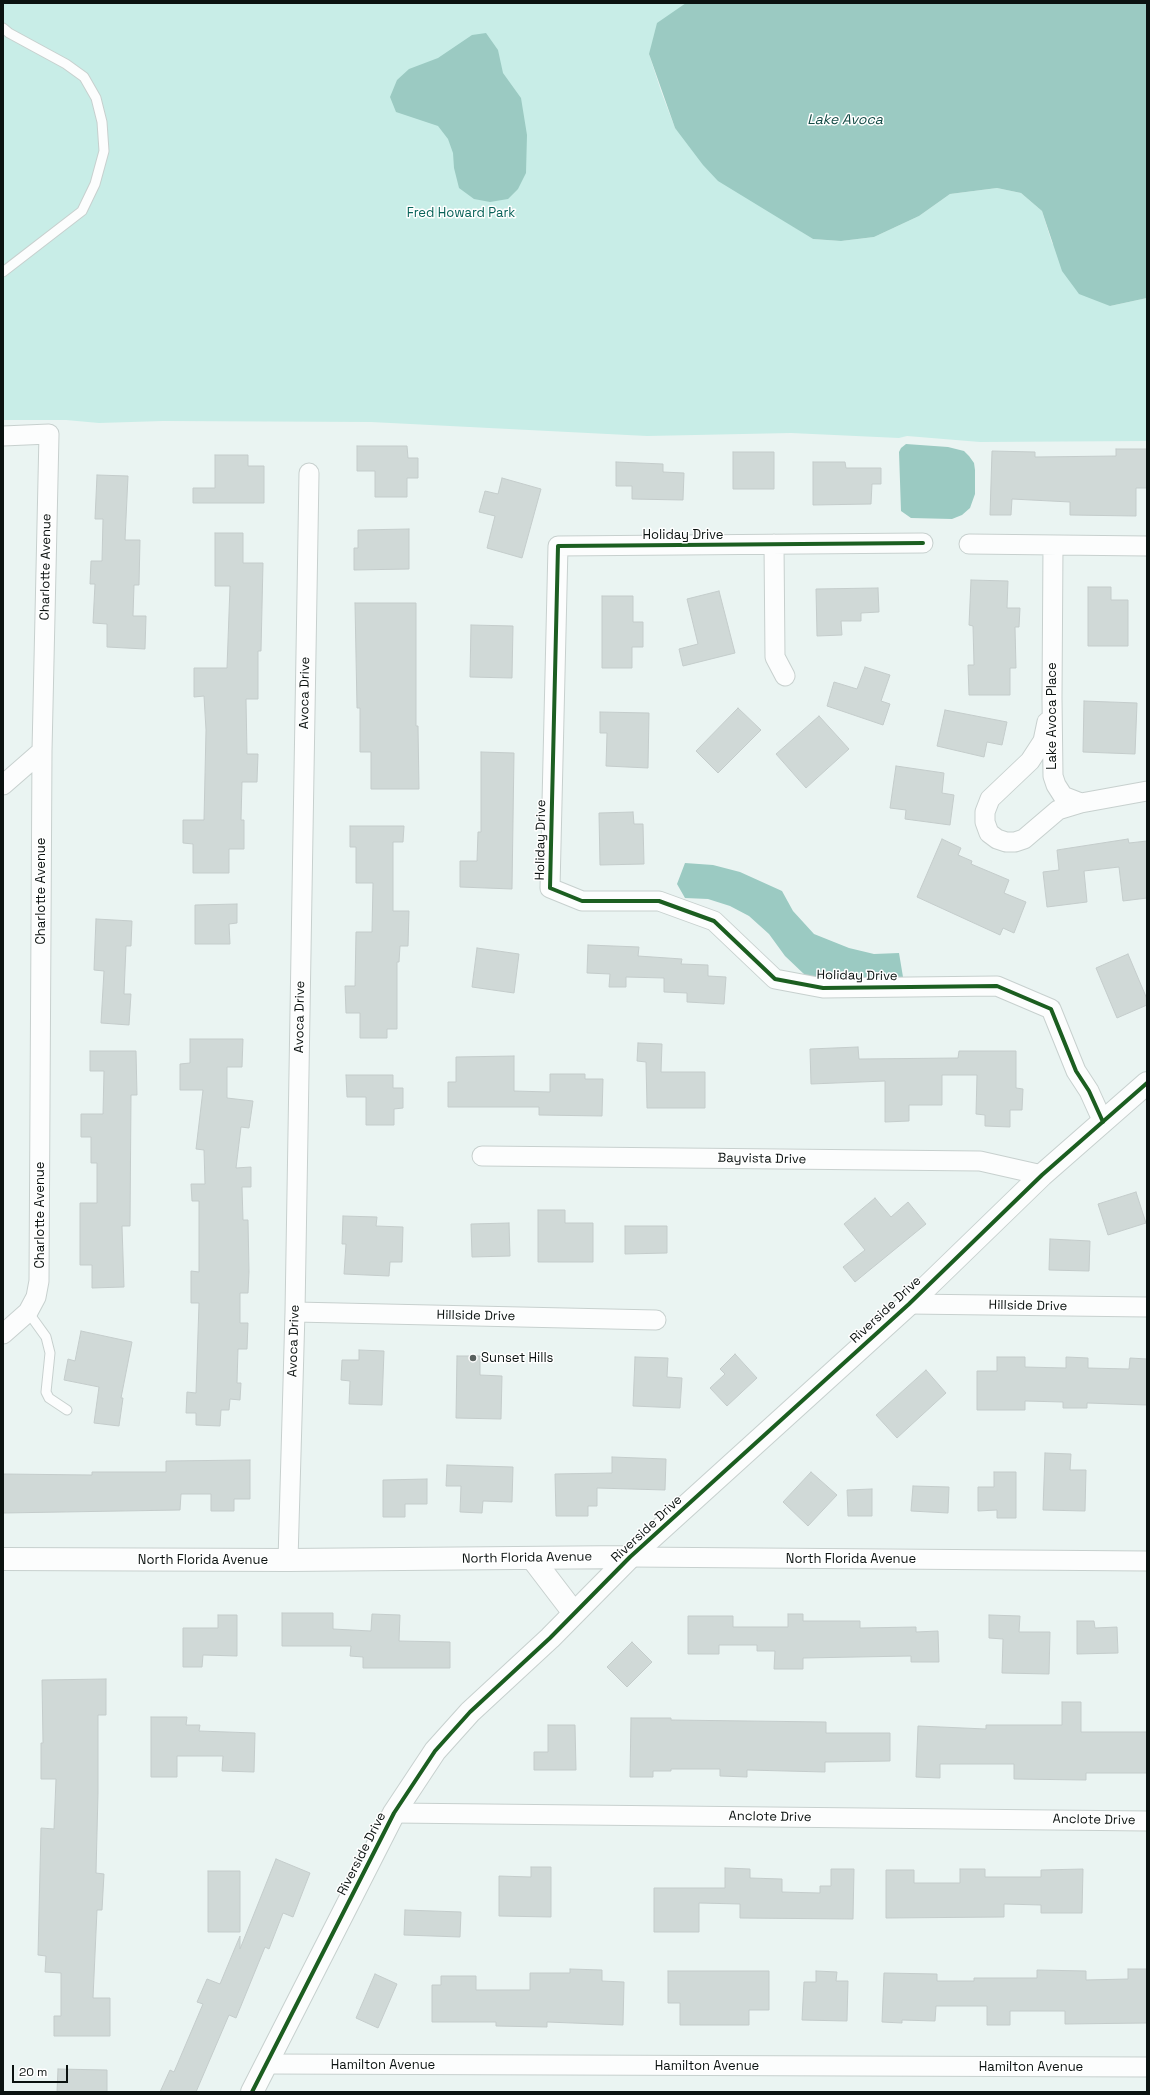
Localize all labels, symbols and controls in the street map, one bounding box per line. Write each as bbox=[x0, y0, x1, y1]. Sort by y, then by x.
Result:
water label: Lake Avoca bbox=[807, 112, 883, 128]
park label: Fred Howard Park bbox=[407, 205, 515, 221]
street label: Charlotte Avenue bbox=[37, 513, 55, 621]
street label: Holiday Drive bbox=[642, 527, 724, 543]
street label: Avoca Drive bbox=[297, 657, 313, 729]
street label: Lake Avoca Place bbox=[1044, 662, 1060, 770]
street label: Holiday Drive bbox=[532, 799, 550, 881]
street label: Charlotte Avenue bbox=[33, 837, 49, 945]
street label: Holiday Drive bbox=[816, 967, 898, 985]
street label: Avoca Drive bbox=[292, 981, 308, 1053]
street label: Bayvista Drive bbox=[718, 1150, 806, 1168]
street label: Charlotte Avenue bbox=[32, 1161, 48, 1269]
street label: Riverside Drive bbox=[847, 1273, 925, 1347]
street label: Hillside Drive bbox=[989, 1298, 1067, 1314]
street label: Avoca Drive bbox=[285, 1305, 303, 1377]
street label: Hillside Drive bbox=[437, 1308, 515, 1324]
place label: Sunset Hills bbox=[481, 1350, 553, 1366]
marker: Sunset Hills bbox=[468, 1353, 478, 1363]
street label: Riverside Drive bbox=[608, 1492, 686, 1566]
street label: North Florida Avenue bbox=[462, 1549, 592, 1567]
street label: North Florida Avenue bbox=[786, 1551, 916, 1567]
street label: North Florida Avenue bbox=[138, 1552, 268, 1568]
street label: Anclote Drive bbox=[728, 1808, 812, 1826]
street label: Riverside Drive bbox=[334, 1810, 390, 1898]
street label: Anclote Drive bbox=[1052, 1811, 1136, 1829]
scale bar bbox=[14, 2057, 70, 2083]
street label: Hamilton Avenue bbox=[331, 2057, 435, 2073]
street label: Hamilton Avenue bbox=[655, 2058, 759, 2074]
street label: Hamilton Avenue bbox=[979, 2059, 1083, 2075]
text: 20 m bbox=[19, 2064, 47, 2080]

